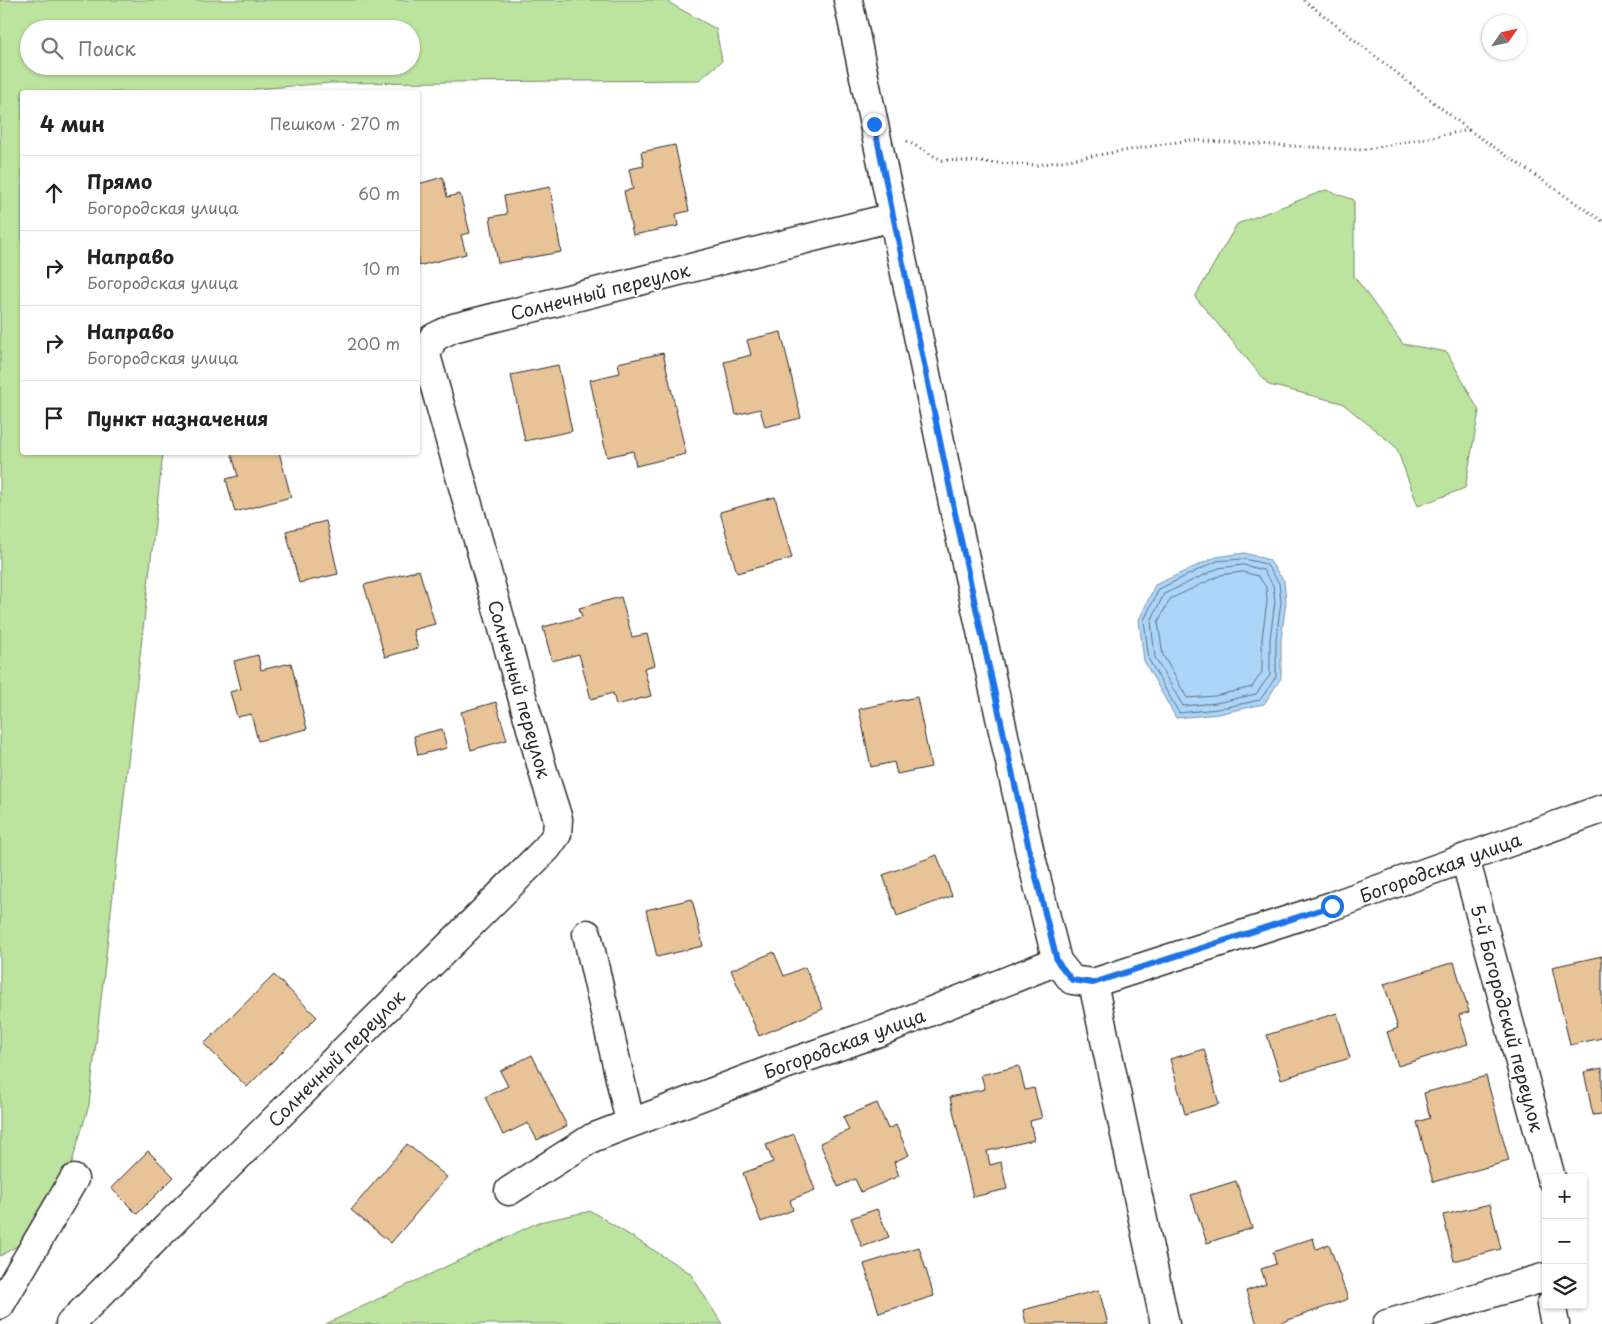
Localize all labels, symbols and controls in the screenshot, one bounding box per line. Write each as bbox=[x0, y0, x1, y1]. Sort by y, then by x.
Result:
north arrow bbox=[1482, 15, 1527, 60]
search box bbox=[20, 20, 420, 75]
icon: search bbox=[38, 34, 66, 62]
text: Поиск bbox=[78, 34, 136, 62]
text: 4 мин bbox=[40, 107, 105, 139]
text: Пешком · 270 m bbox=[270, 111, 400, 135]
route end bbox=[863, 113, 886, 136]
text: Прямо bbox=[87, 167, 152, 195]
icon: ahead bbox=[40, 179, 68, 207]
text: 60 m bbox=[358, 181, 400, 205]
text: Богородская улица bbox=[87, 195, 238, 219]
text: Направо bbox=[87, 242, 174, 270]
icon: right bbox=[40, 254, 68, 282]
text: 10 m bbox=[363, 256, 400, 280]
street label: Солнечный переулок bbox=[507, 256, 693, 326]
text: Богородская улица bbox=[87, 270, 238, 294]
text: Направо bbox=[87, 317, 174, 345]
icon: right bbox=[40, 329, 68, 357]
text: 200 m bbox=[347, 331, 400, 355]
text: Богородская улица bbox=[87, 345, 238, 369]
icon: arrive bbox=[40, 404, 68, 432]
text: Пункт назначения bbox=[87, 404, 268, 432]
street label: Солнечный переулок bbox=[482, 597, 558, 782]
street label: Богородская улица bbox=[1355, 825, 1525, 909]
route start bbox=[1321, 895, 1344, 918]
street label: 5-й Богородский переулок bbox=[1465, 901, 1551, 1135]
street label: Солнечный переулок bbox=[261, 983, 411, 1133]
street label: Богородская улица bbox=[759, 1001, 929, 1085]
map controls bbox=[1542, 1174, 1587, 1309]
button: + bbox=[1542, 1174, 1587, 1219]
button: − bbox=[1542, 1219, 1587, 1264]
button: layers bbox=[1542, 1264, 1587, 1309]

